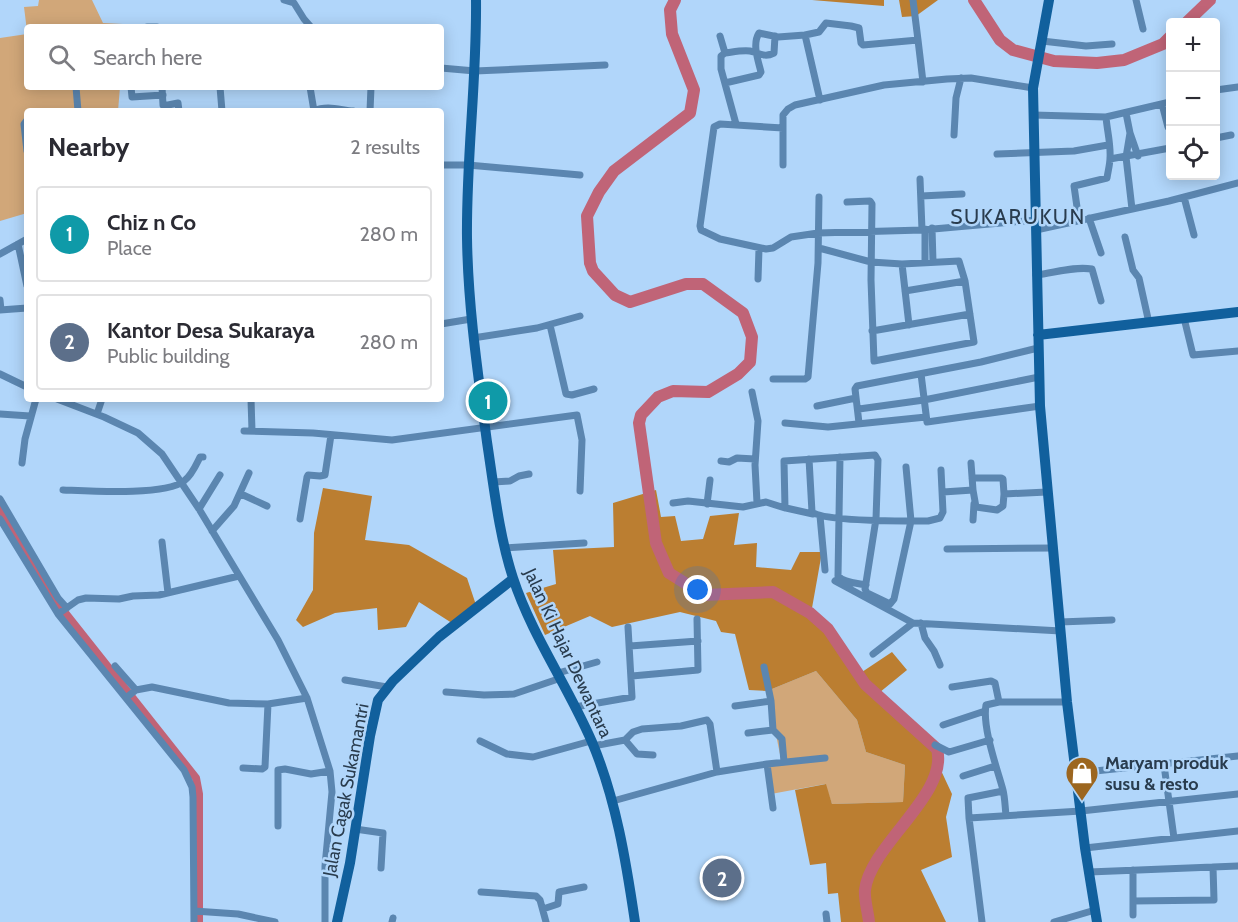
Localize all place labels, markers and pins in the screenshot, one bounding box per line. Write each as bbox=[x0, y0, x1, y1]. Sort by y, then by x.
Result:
pin: 1 bbox=[468, 378, 508, 424]
place label: Maryam produk susu & resto bbox=[1105, 752, 1229, 795]
shop icon: Maryam produk susu & resto bbox=[1064, 755, 1100, 802]
pin: 2 bbox=[702, 856, 742, 900]

